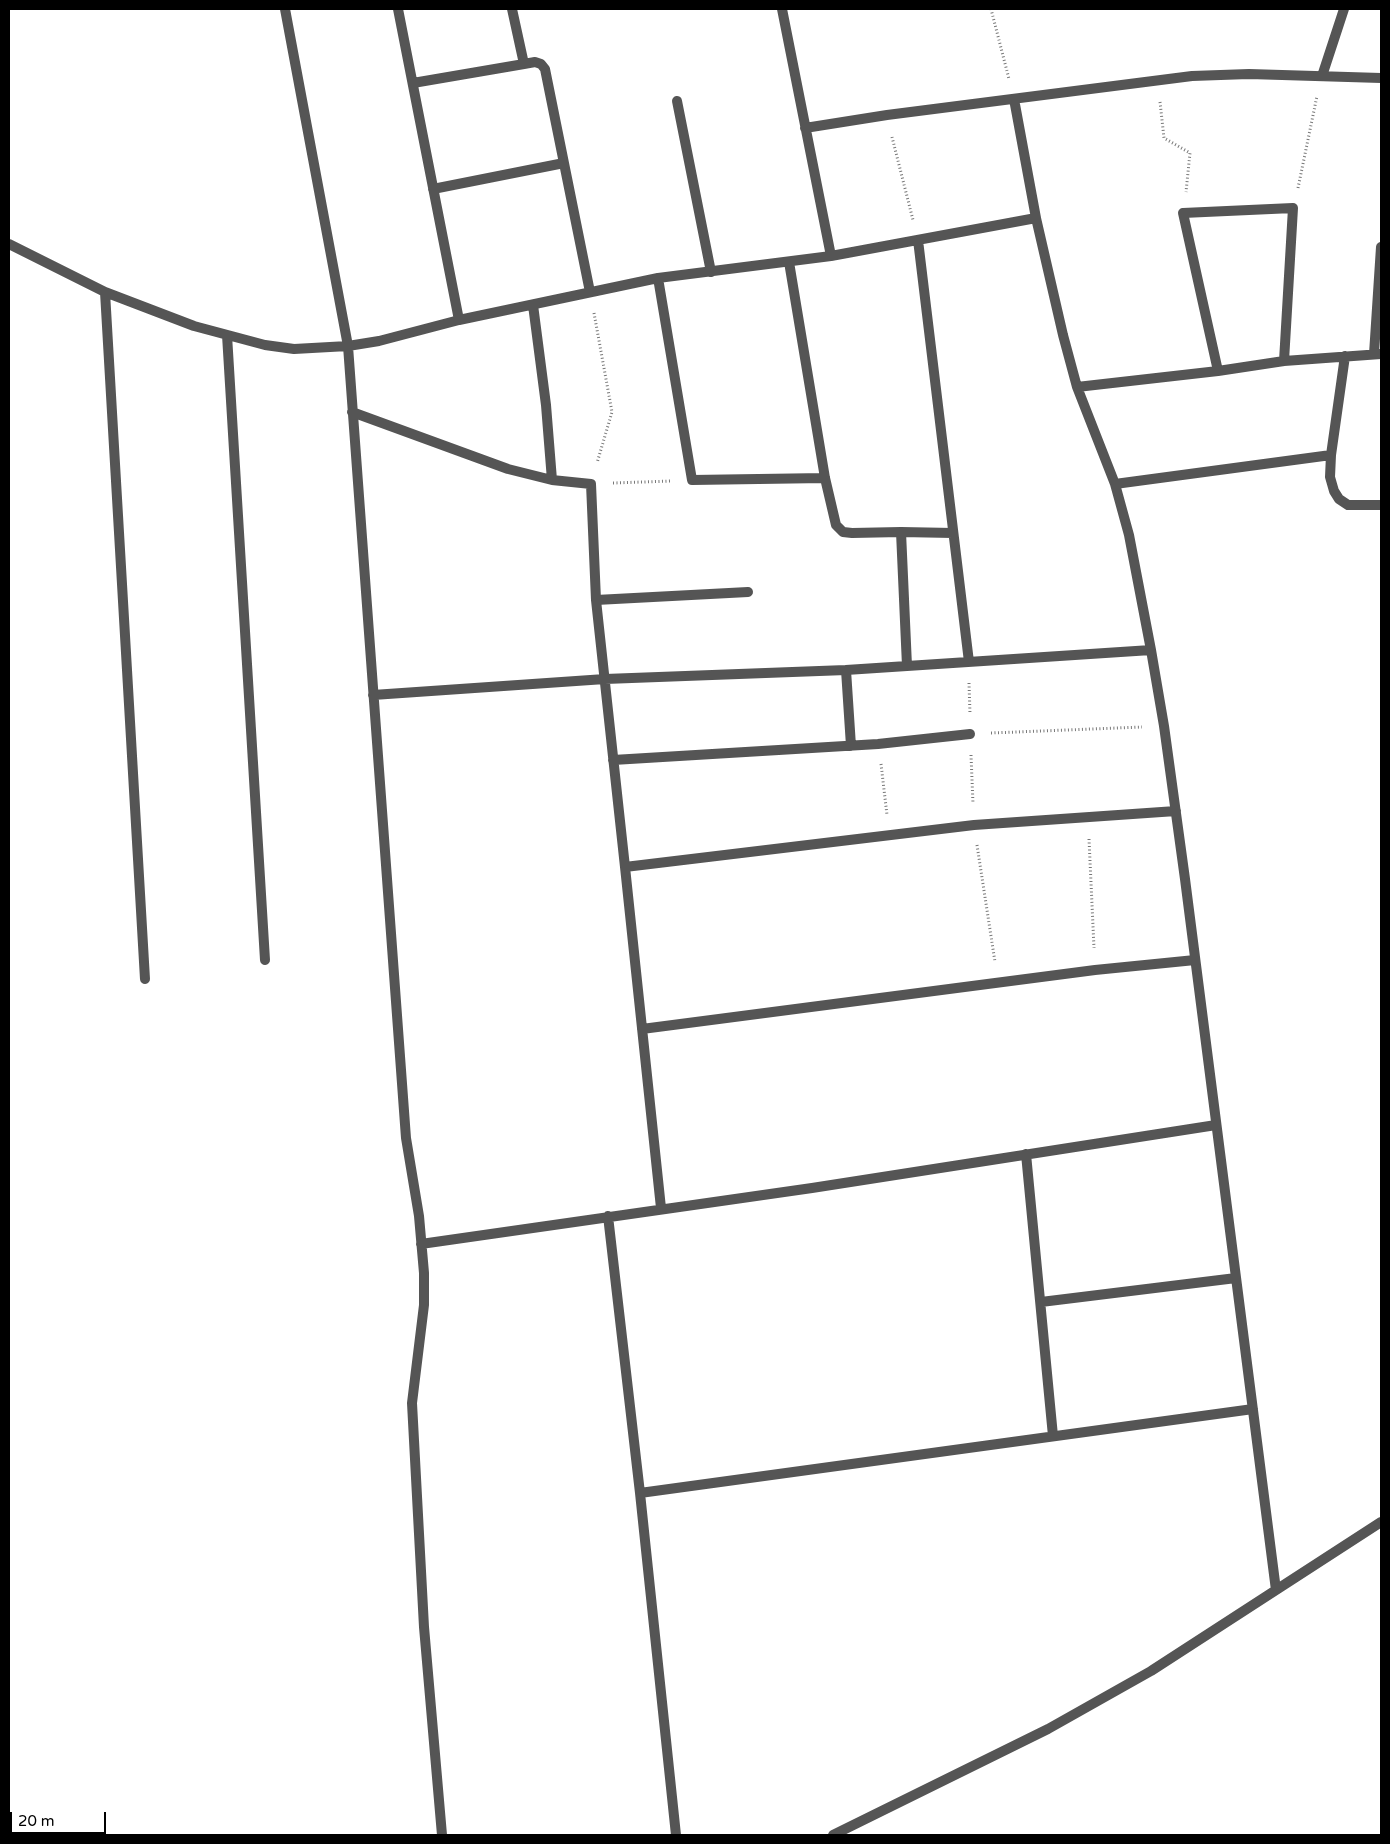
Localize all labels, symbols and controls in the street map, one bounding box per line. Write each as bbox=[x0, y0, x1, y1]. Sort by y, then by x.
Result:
scale bar bbox=[12, 1802, 109, 1834]
text: 20 m bbox=[18, 1812, 55, 1830]

